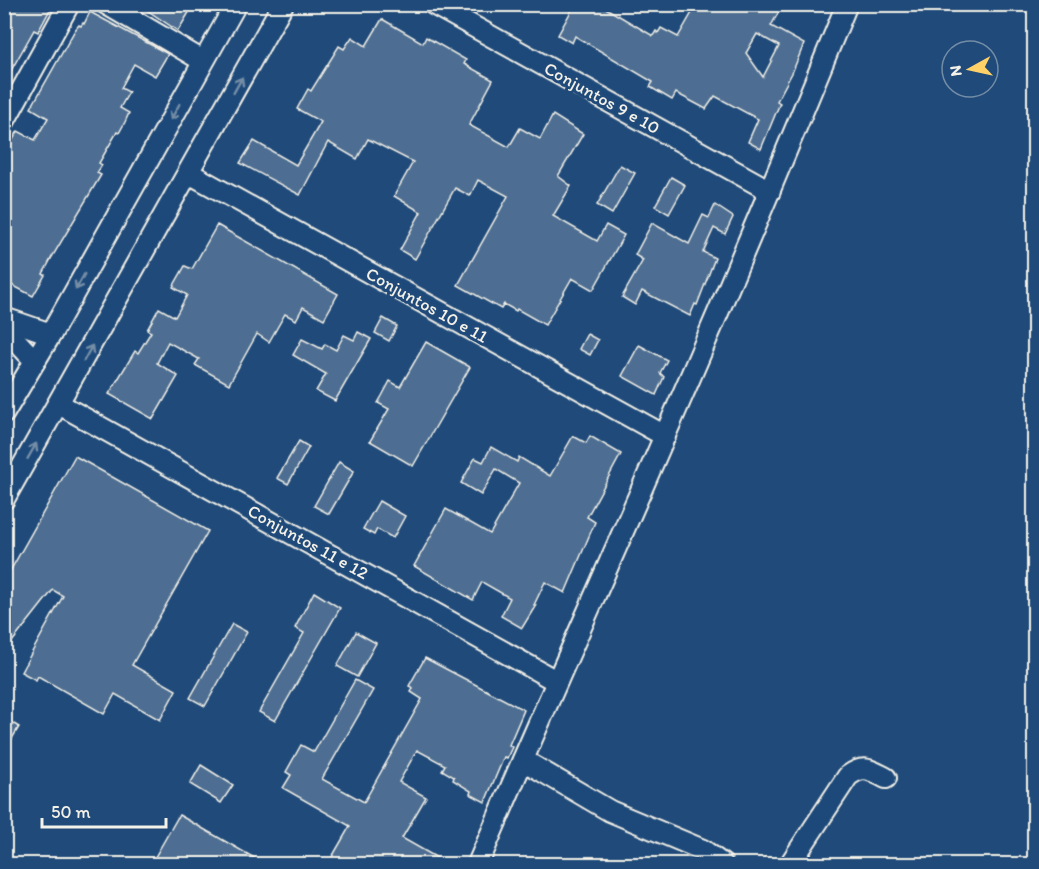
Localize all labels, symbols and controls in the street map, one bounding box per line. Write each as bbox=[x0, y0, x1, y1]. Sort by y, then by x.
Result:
north arrow bbox=[940, 39, 1000, 99]
street label: Conjuntos 9 e 10 bbox=[540, 57, 664, 139]
text: N bbox=[945, 64, 966, 78]
one-way arrow bbox=[232, 77, 244, 94]
one-way arrow bbox=[169, 103, 181, 120]
street label: Conjuntos 10 e 11 bbox=[362, 262, 492, 348]
one-way arrow bbox=[74, 273, 85, 291]
one-way arrow bbox=[83, 344, 94, 362]
one-way arrow bbox=[27, 443, 38, 461]
street label: Conjuntos 11 e 12 bbox=[244, 500, 373, 585]
scale bar bbox=[42, 791, 166, 829]
text: 50 m bbox=[51, 801, 91, 823]

